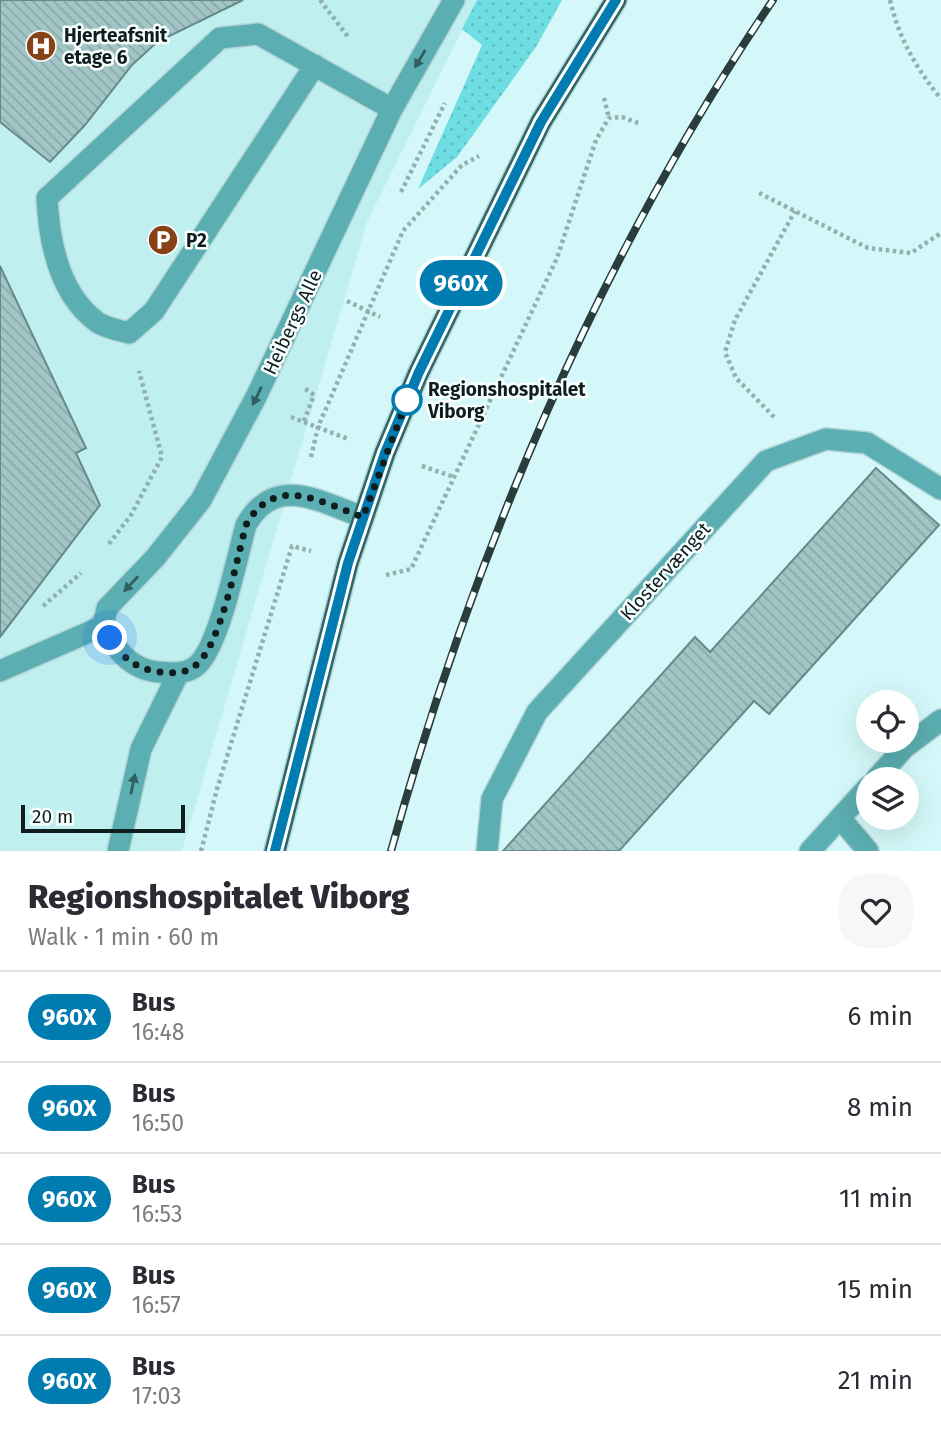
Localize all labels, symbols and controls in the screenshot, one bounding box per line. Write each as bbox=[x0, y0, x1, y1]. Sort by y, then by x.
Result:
place label: Hjerteafsnit etage 6 bbox=[64, 24, 168, 69]
hospital icon: Hjerteafsnit etage 6 bbox=[24, 29, 58, 63]
one-way arrow bbox=[414, 50, 427, 69]
parking icon: P2 bbox=[146, 223, 180, 257]
place label: P2 bbox=[186, 229, 207, 252]
line badge: 960X bbox=[412, 260, 510, 306]
street label: Heibergs Alle bbox=[258, 266, 327, 378]
text: 960X bbox=[434, 269, 488, 297]
place label: Regionshospitalet Viborg bbox=[427, 378, 586, 423]
marker: Regionshospitalet Viborg bbox=[392, 385, 422, 415]
one-way arrow bbox=[251, 386, 262, 406]
street label: Klostervænget bbox=[615, 517, 715, 625]
one-way arrow bbox=[123, 575, 139, 593]
your location bbox=[92, 620, 127, 655]
map controls bbox=[856, 690, 919, 830]
button: locate bbox=[856, 690, 919, 753]
button: layers bbox=[856, 767, 919, 830]
one-way arrow bbox=[128, 773, 139, 795]
scale bar bbox=[21, 802, 186, 834]
text: 20 m bbox=[32, 805, 73, 828]
button: heart bbox=[839, 874, 913, 948]
text: Regionshospitalet Viborg bbox=[28, 877, 410, 917]
text: Walk · 1 min · 60 m bbox=[28, 923, 219, 951]
text: Bus bbox=[132, 987, 175, 1018]
text: 6 min bbox=[847, 1001, 913, 1032]
text: 960X bbox=[42, 1003, 97, 1031]
text: 16:48 bbox=[132, 1018, 184, 1046]
text: Bus bbox=[132, 1078, 175, 1109]
text: 8 min bbox=[847, 1092, 913, 1123]
text: 960X bbox=[42, 1094, 97, 1122]
text: 16:50 bbox=[132, 1109, 184, 1137]
text: Bus bbox=[132, 1169, 175, 1200]
text: 11 min bbox=[839, 1183, 913, 1214]
text: 960X bbox=[42, 1185, 97, 1213]
text: 16:53 bbox=[132, 1200, 182, 1228]
text: Bus bbox=[132, 1260, 175, 1291]
text: 15 min bbox=[837, 1274, 913, 1305]
text: 960X bbox=[42, 1276, 97, 1304]
text: 16:57 bbox=[132, 1291, 181, 1319]
text: Bus bbox=[132, 1351, 175, 1382]
text: 21 min bbox=[838, 1365, 913, 1396]
text: 960X bbox=[42, 1367, 97, 1395]
text: 17:03 bbox=[132, 1382, 182, 1410]

